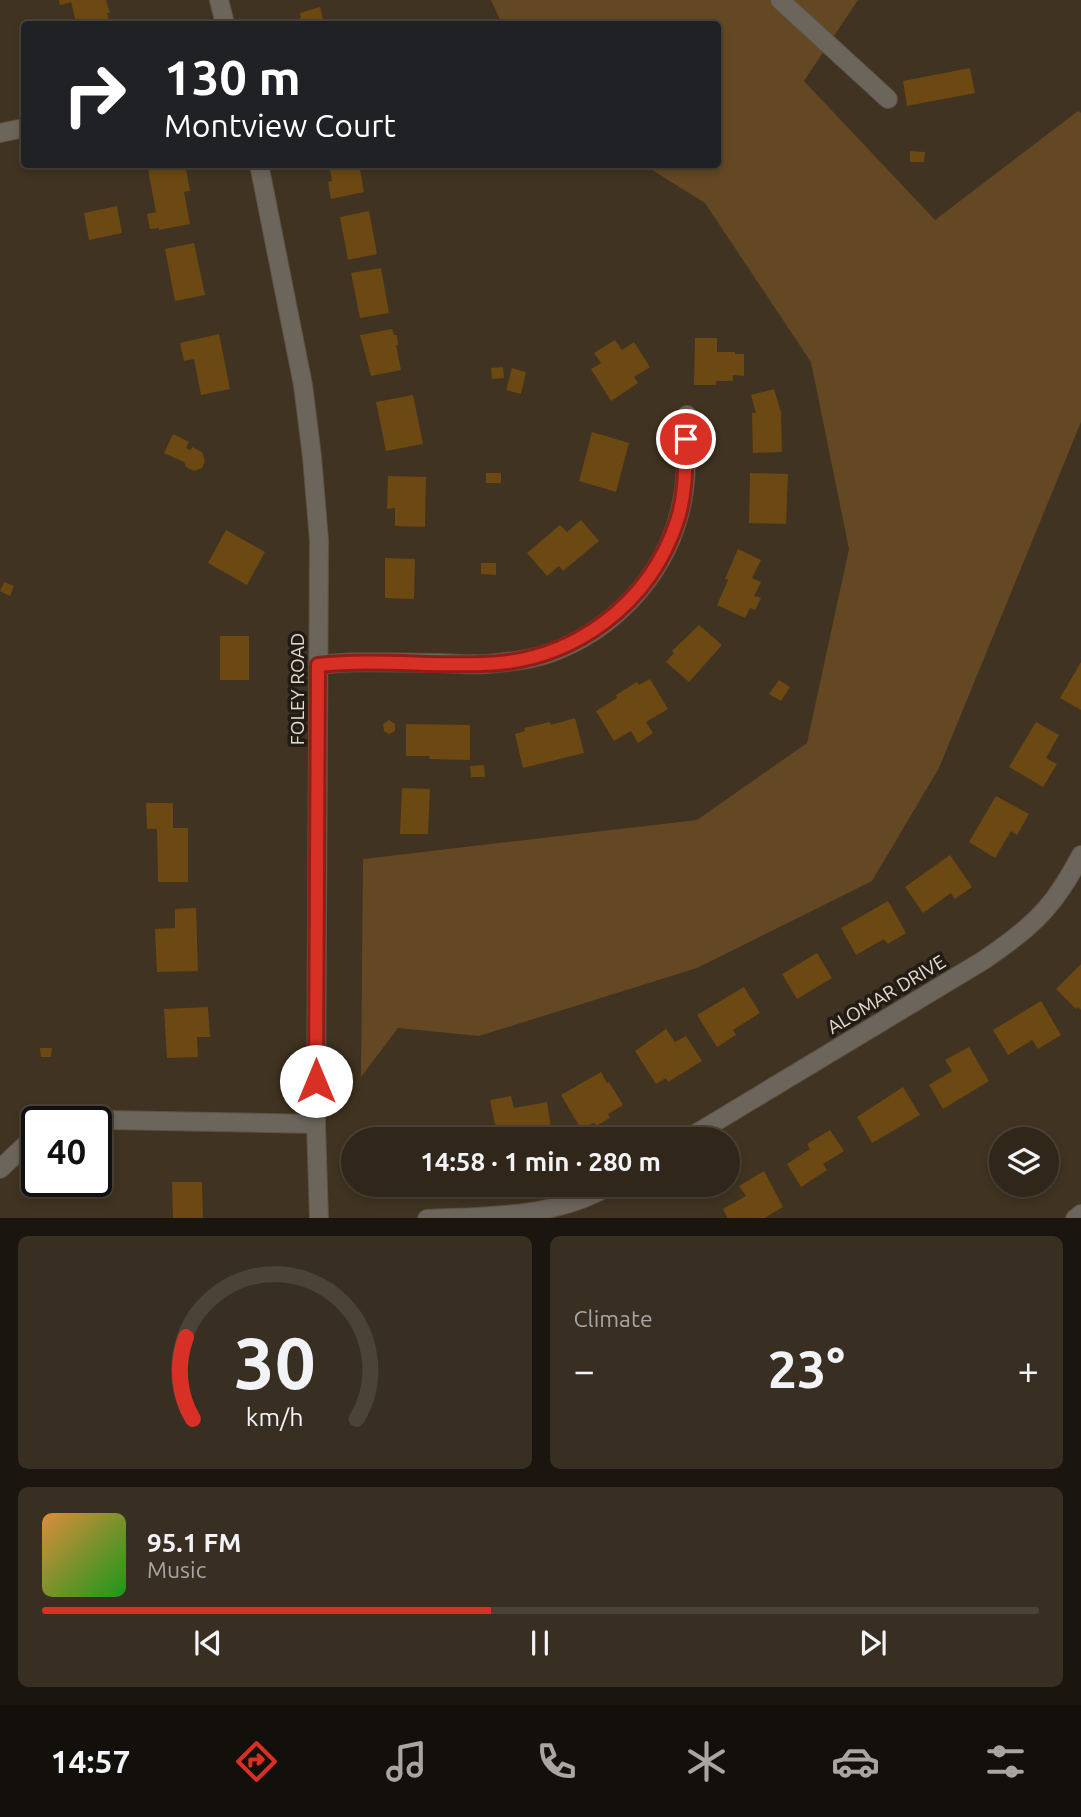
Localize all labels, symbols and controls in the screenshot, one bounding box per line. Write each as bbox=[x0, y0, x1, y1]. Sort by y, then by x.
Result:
icon: right bbox=[49, 49, 140, 140]
text: 130 m bbox=[164, 49, 301, 104]
text: Montview Court bbox=[164, 107, 396, 143]
pin bbox=[656, 409, 716, 469]
icon: arrive bbox=[667, 420, 705, 458]
street label: FOLEY ROAD bbox=[286, 633, 308, 745]
street label: ALOMAR DRIVE bbox=[823, 950, 949, 1038]
position arrow bbox=[279, 1044, 353, 1118]
speed limit sign: 40 bbox=[21, 1106, 112, 1197]
map controls bbox=[989, 1127, 1059, 1197]
button: layers bbox=[989, 1127, 1059, 1197]
text: 14:58 · 1 min · 280 m bbox=[420, 1147, 661, 1176]
text: Climate bbox=[574, 1306, 653, 1331]
text: 30 bbox=[234, 1321, 316, 1403]
text: 23° bbox=[768, 1340, 845, 1398]
text: − bbox=[574, 1349, 595, 1391]
text: + bbox=[1018, 1349, 1039, 1391]
text: km/h bbox=[246, 1402, 304, 1430]
text: 95.1 FM bbox=[147, 1528, 241, 1557]
text: Music bbox=[147, 1557, 206, 1582]
icon: previous bbox=[189, 1624, 227, 1662]
icon: pause bbox=[521, 1624, 559, 1662]
icon: next bbox=[854, 1624, 892, 1662]
icon: directions bbox=[232, 1737, 281, 1786]
icon: music bbox=[382, 1737, 431, 1786]
icon: phone bbox=[532, 1737, 581, 1786]
icon: climate bbox=[682, 1737, 731, 1786]
icon: car bbox=[831, 1737, 880, 1786]
icon: filters bbox=[981, 1737, 1030, 1786]
text: 14:57 bbox=[50, 1743, 131, 1779]

